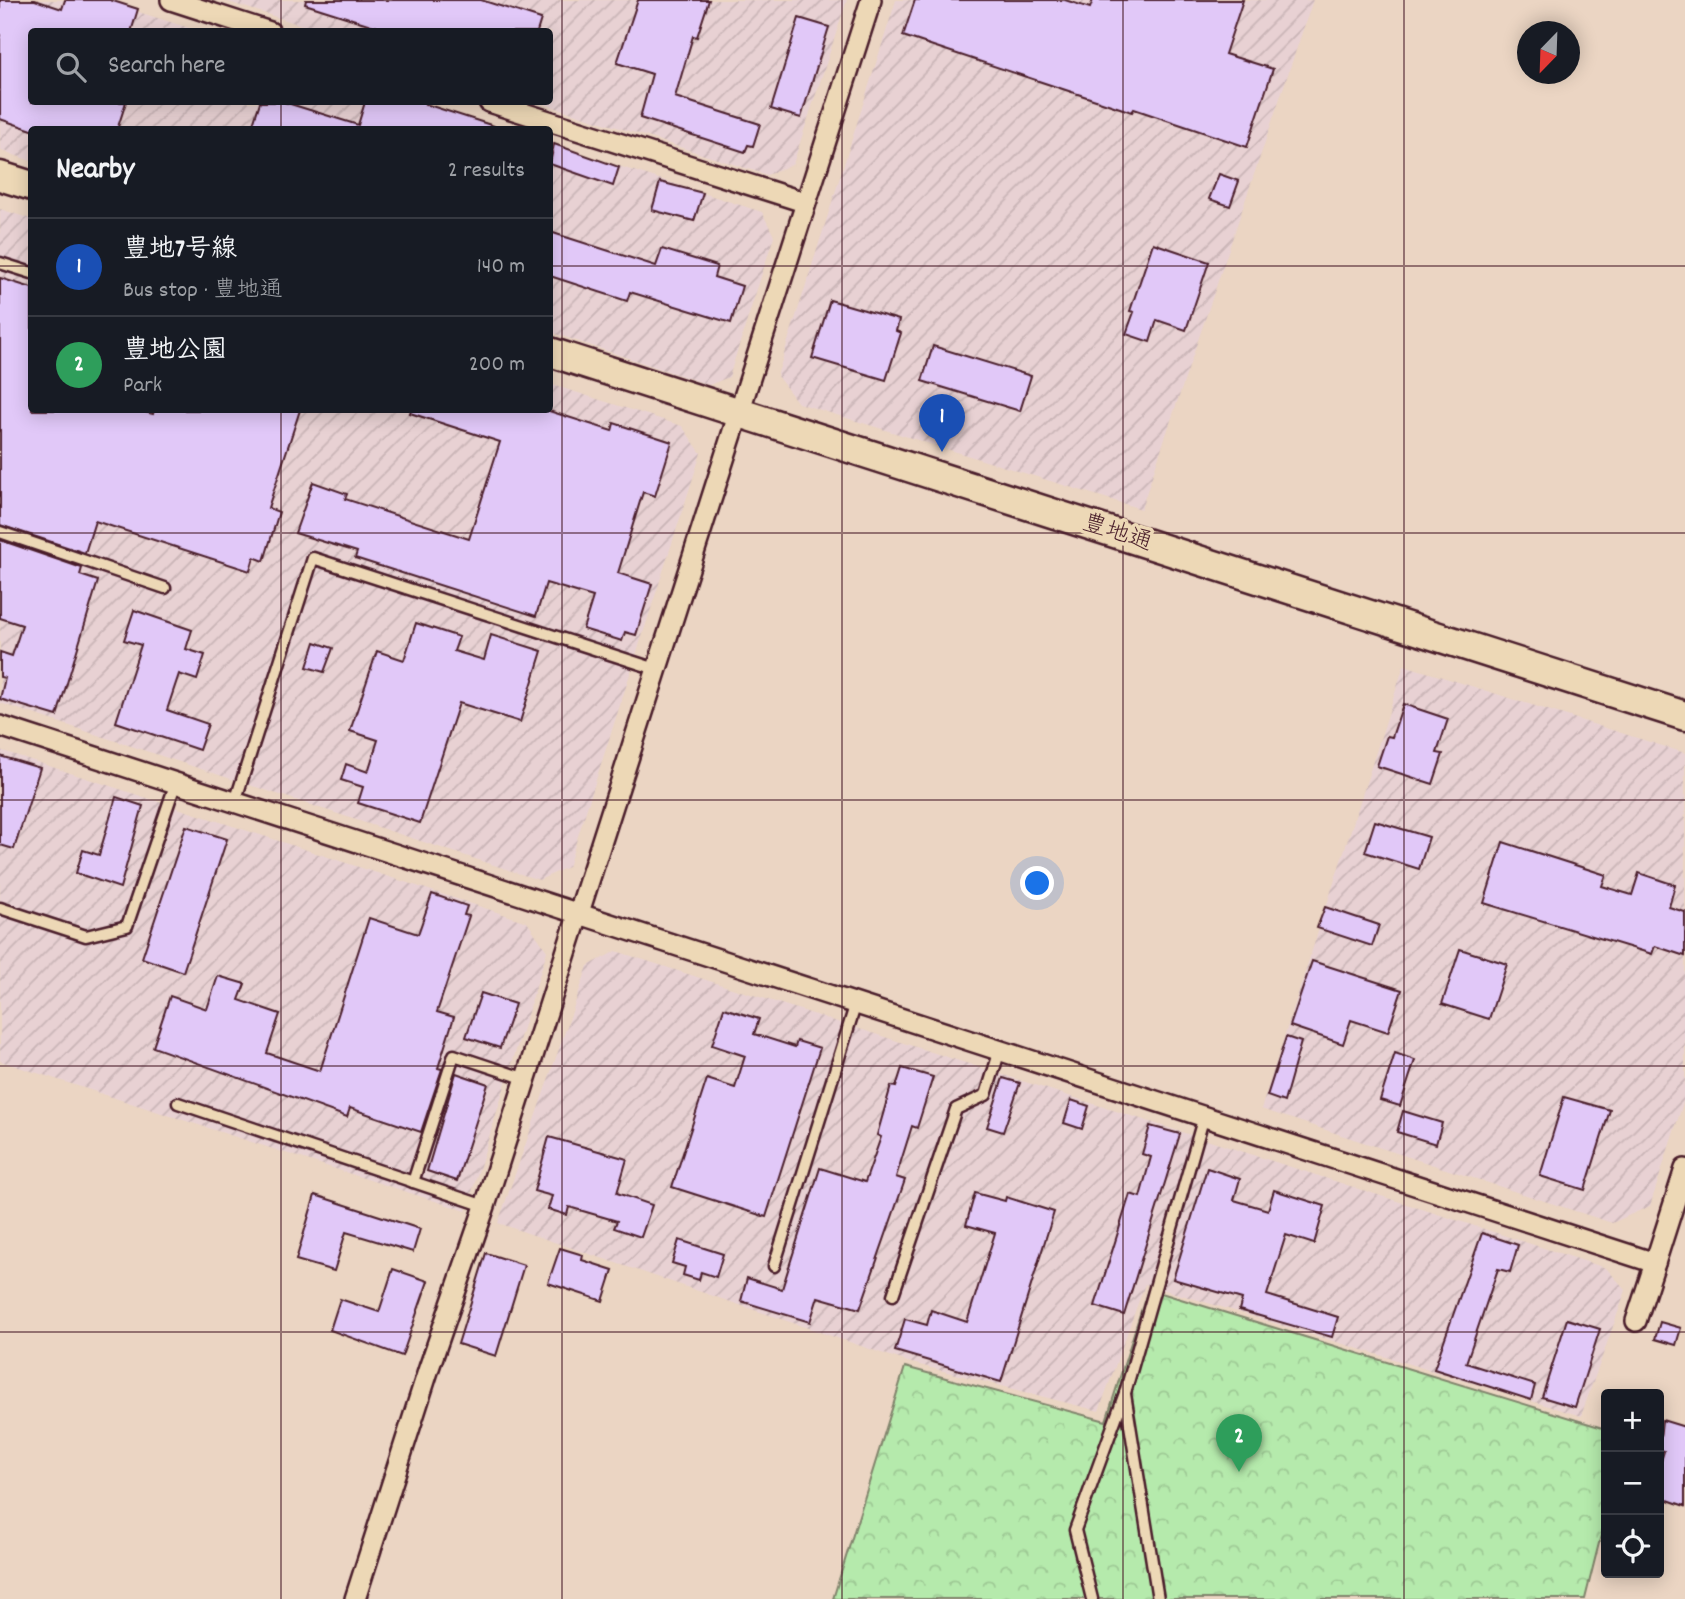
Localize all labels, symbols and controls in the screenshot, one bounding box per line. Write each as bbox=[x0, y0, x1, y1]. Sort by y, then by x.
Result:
north arrow bbox=[1517, 21, 1580, 84]
search box bbox=[28, 28, 553, 105]
icon: search bbox=[52, 48, 90, 86]
text: Search here bbox=[108, 48, 226, 85]
text: Nearby bbox=[56, 150, 134, 193]
text: 2 results bbox=[448, 155, 525, 188]
text: 豊地7号線 bbox=[123, 232, 237, 269]
text: 1 bbox=[76, 251, 82, 284]
text: 140 m bbox=[477, 251, 525, 284]
text: Bus stop · 豊地通 bbox=[123, 275, 283, 308]
text: 豊地公園 bbox=[123, 333, 227, 370]
text: 2 bbox=[74, 349, 84, 382]
text: 200 m bbox=[469, 349, 525, 382]
text: Park bbox=[123, 370, 162, 403]
pin: 1 bbox=[919, 394, 965, 452]
street label: 豊地通 bbox=[1078, 507, 1156, 561]
your location bbox=[1020, 866, 1054, 900]
map controls bbox=[1601, 1389, 1664, 1578]
button: + bbox=[1601, 1389, 1664, 1452]
pin: 2 bbox=[1216, 1414, 1262, 1472]
button: − bbox=[1601, 1452, 1664, 1515]
button: locate bbox=[1601, 1515, 1664, 1578]

